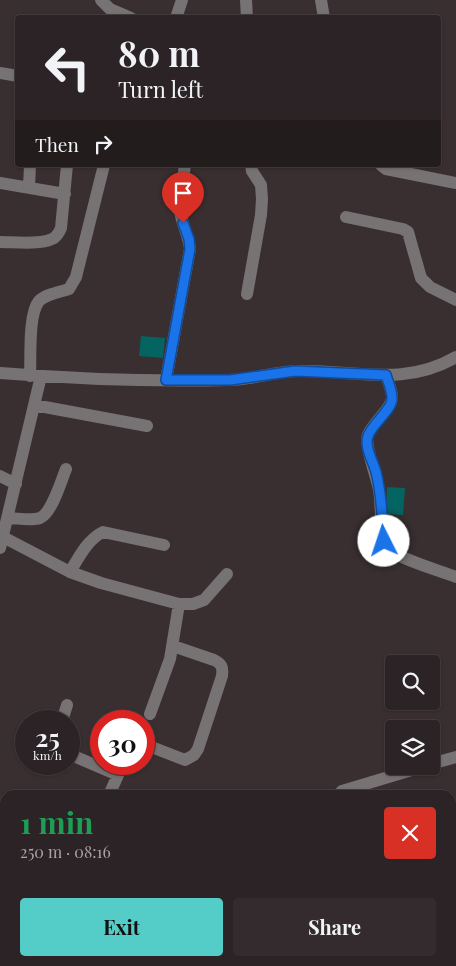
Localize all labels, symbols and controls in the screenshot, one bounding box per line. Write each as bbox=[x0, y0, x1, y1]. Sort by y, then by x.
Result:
text: 80 m bbox=[118, 29, 200, 76]
icon: left bbox=[35, 35, 100, 100]
text: Turn left bbox=[118, 74, 203, 104]
icon: right bbox=[89, 130, 117, 158]
text: Then bbox=[35, 131, 79, 157]
pin bbox=[162, 172, 204, 223]
icon: arrive bbox=[169, 179, 197, 207]
position arrow bbox=[357, 514, 409, 566]
map controls bbox=[385, 655, 440, 775]
button: search bbox=[385, 655, 440, 710]
speed limit sign: 30 bbox=[90, 710, 155, 775]
text: 25 bbox=[35, 720, 60, 753]
button: layers bbox=[385, 720, 440, 775]
text: km/h bbox=[33, 747, 62, 763]
text: 1 min bbox=[20, 802, 94, 842]
button: close bbox=[384, 807, 436, 859]
text: 250 m · 08:16 bbox=[20, 841, 111, 862]
button: Exit bbox=[20, 898, 223, 956]
button: Share bbox=[233, 898, 436, 956]

